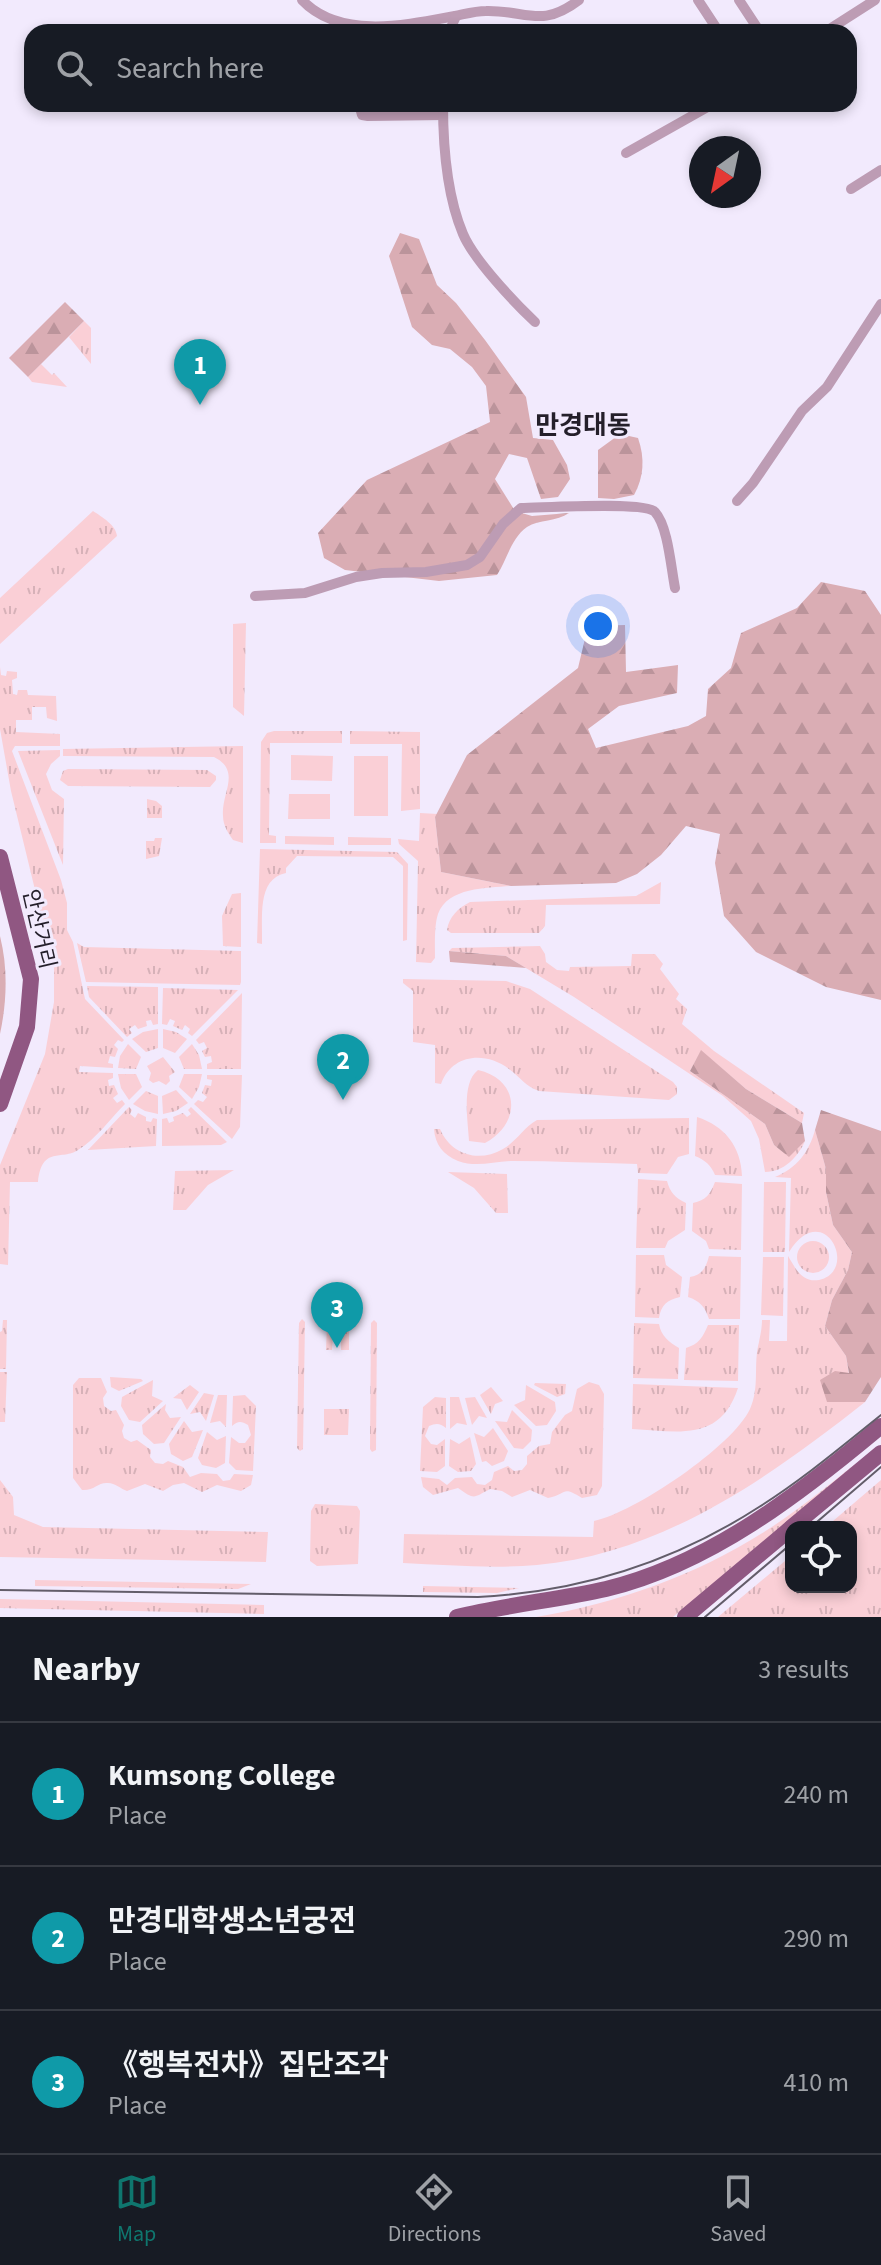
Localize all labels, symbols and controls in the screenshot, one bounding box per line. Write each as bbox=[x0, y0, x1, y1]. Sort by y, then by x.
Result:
search box bbox=[24, 24, 857, 112]
icon: search bbox=[52, 46, 96, 90]
text: Search here bbox=[116, 47, 264, 90]
north arrow bbox=[689, 136, 761, 208]
pin: 1 bbox=[174, 339, 226, 405]
district label: 만경대동 bbox=[535, 407, 631, 444]
your location bbox=[578, 606, 618, 646]
street label: 안산거리 bbox=[14, 886, 64, 972]
pin: 2 bbox=[317, 1034, 369, 1100]
pin: 3 bbox=[311, 1282, 363, 1348]
map controls bbox=[785, 1521, 857, 1593]
button: locate bbox=[785, 1521, 857, 1593]
text: Nearby bbox=[32, 1645, 140, 1694]
text: 3 results bbox=[758, 1651, 849, 1688]
text: Kumsong College bbox=[108, 1754, 335, 1797]
text: 1 bbox=[51, 1776, 65, 1813]
text: 240 m bbox=[783, 1776, 849, 1813]
text: Place bbox=[108, 1797, 167, 1834]
text: 만경대학생소년궁전 bbox=[108, 1900, 356, 1943]
text: 2 bbox=[51, 1920, 65, 1957]
text: 290 m bbox=[783, 1920, 849, 1957]
text: Place bbox=[108, 1943, 167, 1980]
text: 《행복전차》집단조각 bbox=[108, 2044, 389, 2087]
text: 3 bbox=[51, 2064, 65, 2101]
text: 410 m bbox=[783, 2064, 849, 2101]
text: Place bbox=[108, 2087, 167, 2124]
tab: Map bbox=[115, 2170, 159, 2250]
tab: Directions bbox=[388, 2170, 481, 2250]
tab: Saved bbox=[710, 2170, 766, 2250]

